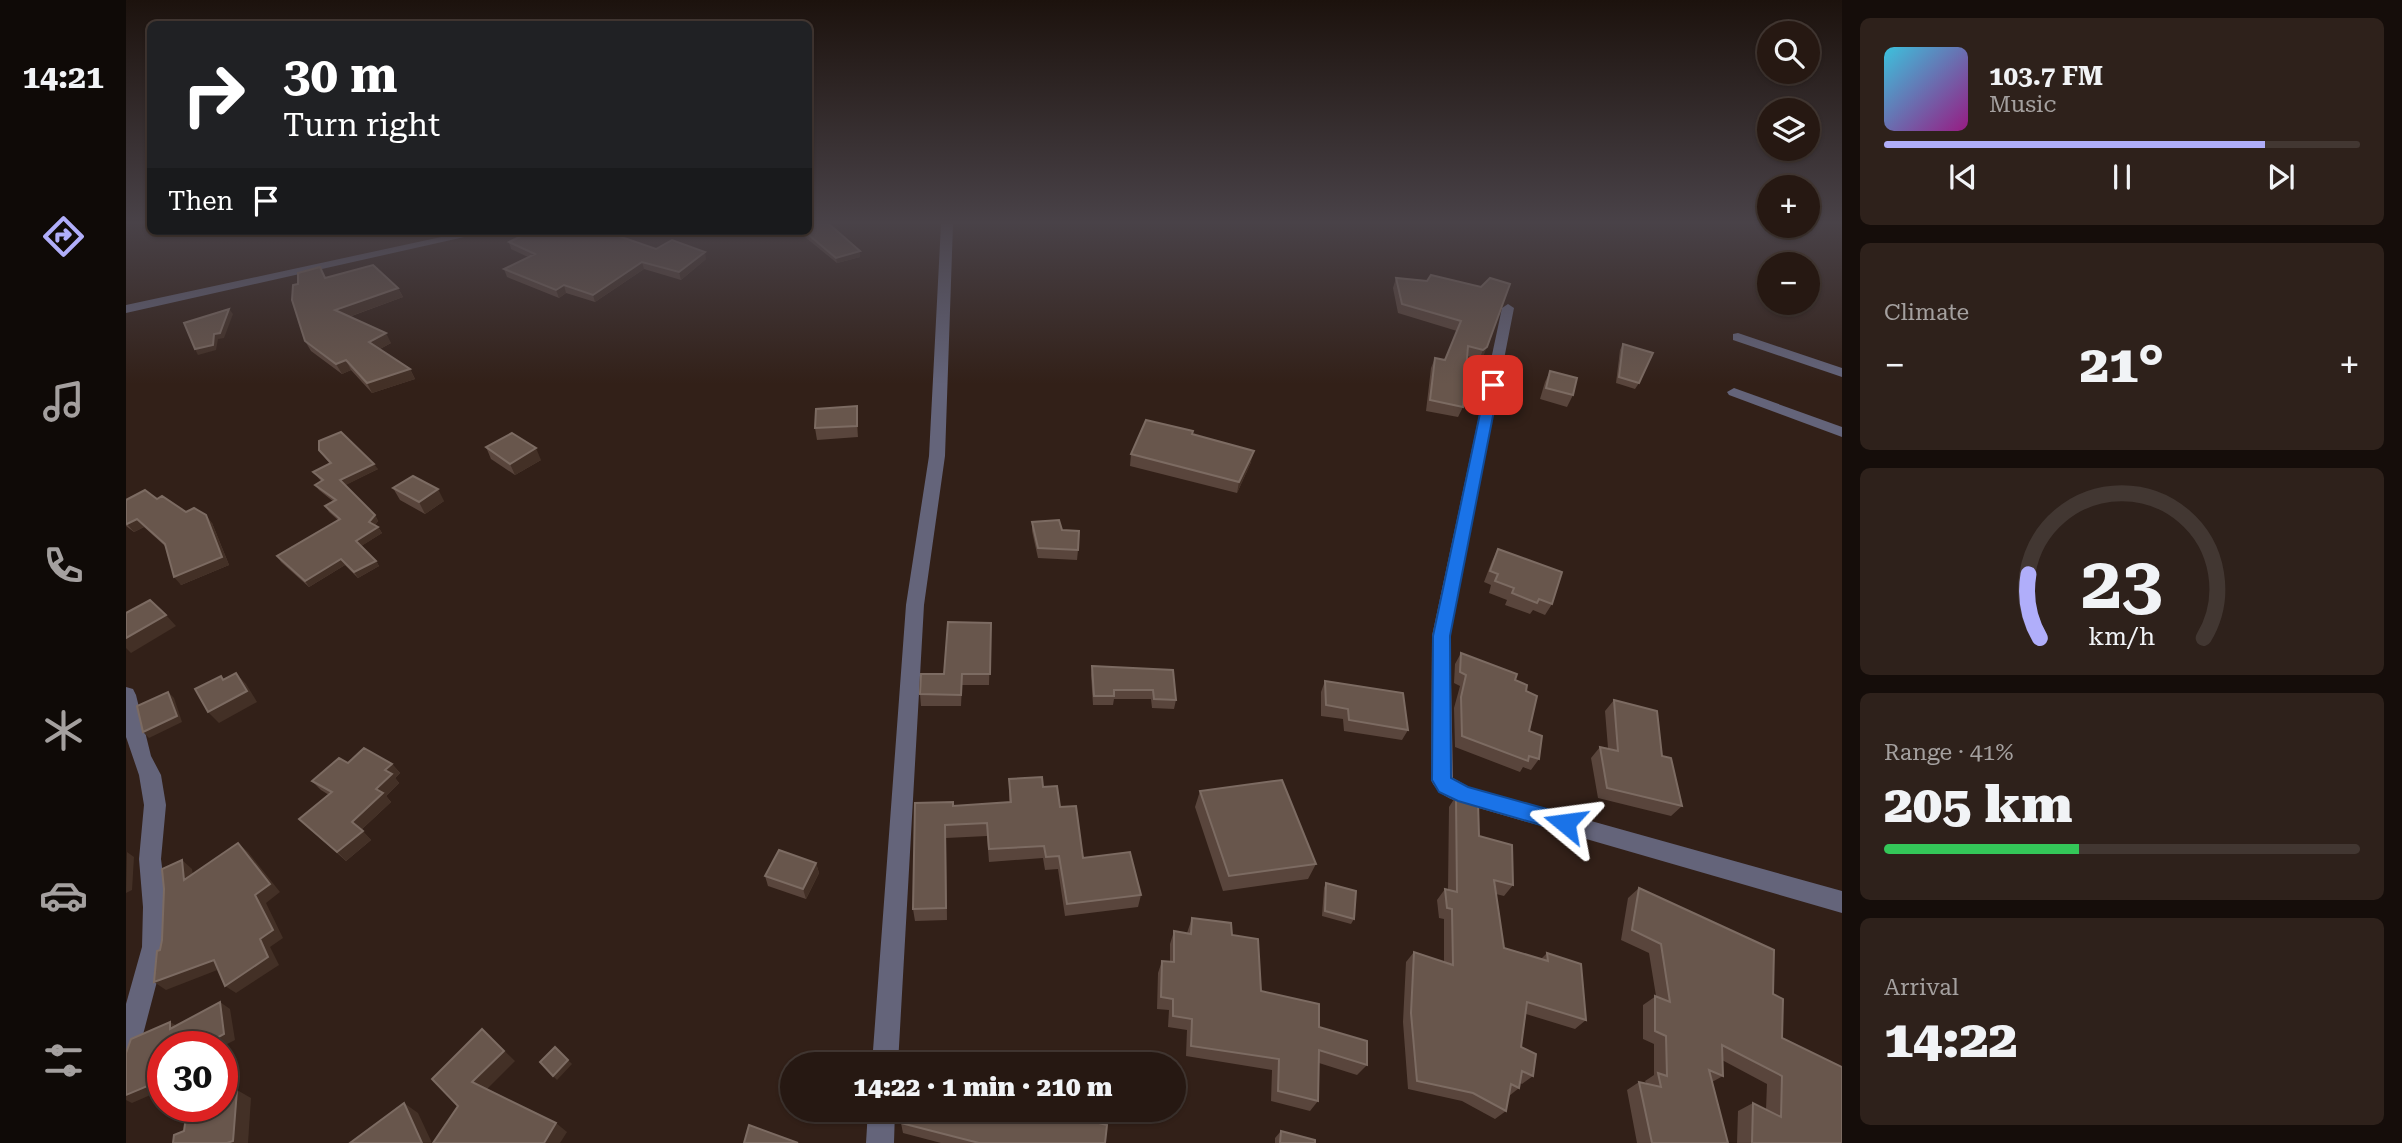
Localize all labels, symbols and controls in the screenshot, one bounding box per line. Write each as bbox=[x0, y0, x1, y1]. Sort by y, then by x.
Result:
map controls bbox=[1757, 21, 1820, 315]
button: search bbox=[1757, 21, 1820, 84]
text: 30 m bbox=[283, 47, 398, 104]
icon: right bbox=[168, 49, 259, 140]
text: 14:21 bbox=[22, 58, 104, 96]
text: 103.7 FM bbox=[1989, 61, 2103, 91]
text: Music bbox=[1989, 91, 2056, 118]
button: layers bbox=[1757, 98, 1820, 161]
text: Turn right bbox=[283, 106, 440, 144]
icon: previous bbox=[1944, 158, 1982, 196]
icon: pause bbox=[2103, 158, 2141, 196]
icon: next bbox=[2262, 158, 2300, 196]
button: + bbox=[1757, 175, 1820, 238]
icon: arrive bbox=[247, 182, 285, 220]
text: Then bbox=[168, 186, 233, 216]
icon: directions bbox=[39, 212, 88, 261]
button: − bbox=[1757, 252, 1820, 315]
text: Climate bbox=[1884, 299, 1969, 326]
text: 21° bbox=[2080, 334, 2164, 395]
text: − bbox=[1884, 343, 1905, 387]
text: + bbox=[2339, 343, 2360, 387]
pin bbox=[1463, 355, 1523, 415]
icon: arrive bbox=[1474, 366, 1512, 404]
icon: music bbox=[39, 377, 88, 426]
icon: phone bbox=[39, 541, 88, 590]
text: 23 bbox=[2081, 541, 2163, 626]
text: km/h bbox=[2089, 621, 2155, 650]
icon: climate bbox=[39, 706, 88, 755]
text: Range · 41% bbox=[1884, 739, 2013, 766]
text: 205 km bbox=[1884, 774, 2072, 835]
position arrow bbox=[1528, 786, 1602, 860]
icon: car bbox=[39, 871, 88, 920]
text: Arrival bbox=[1884, 974, 1959, 1001]
text: 14:22 bbox=[1884, 1009, 2018, 1070]
speed limit sign: 30 bbox=[147, 1031, 238, 1122]
icon: filters bbox=[39, 1036, 88, 1085]
text: 14:22 · 1 min · 210 m bbox=[853, 1072, 1113, 1102]

